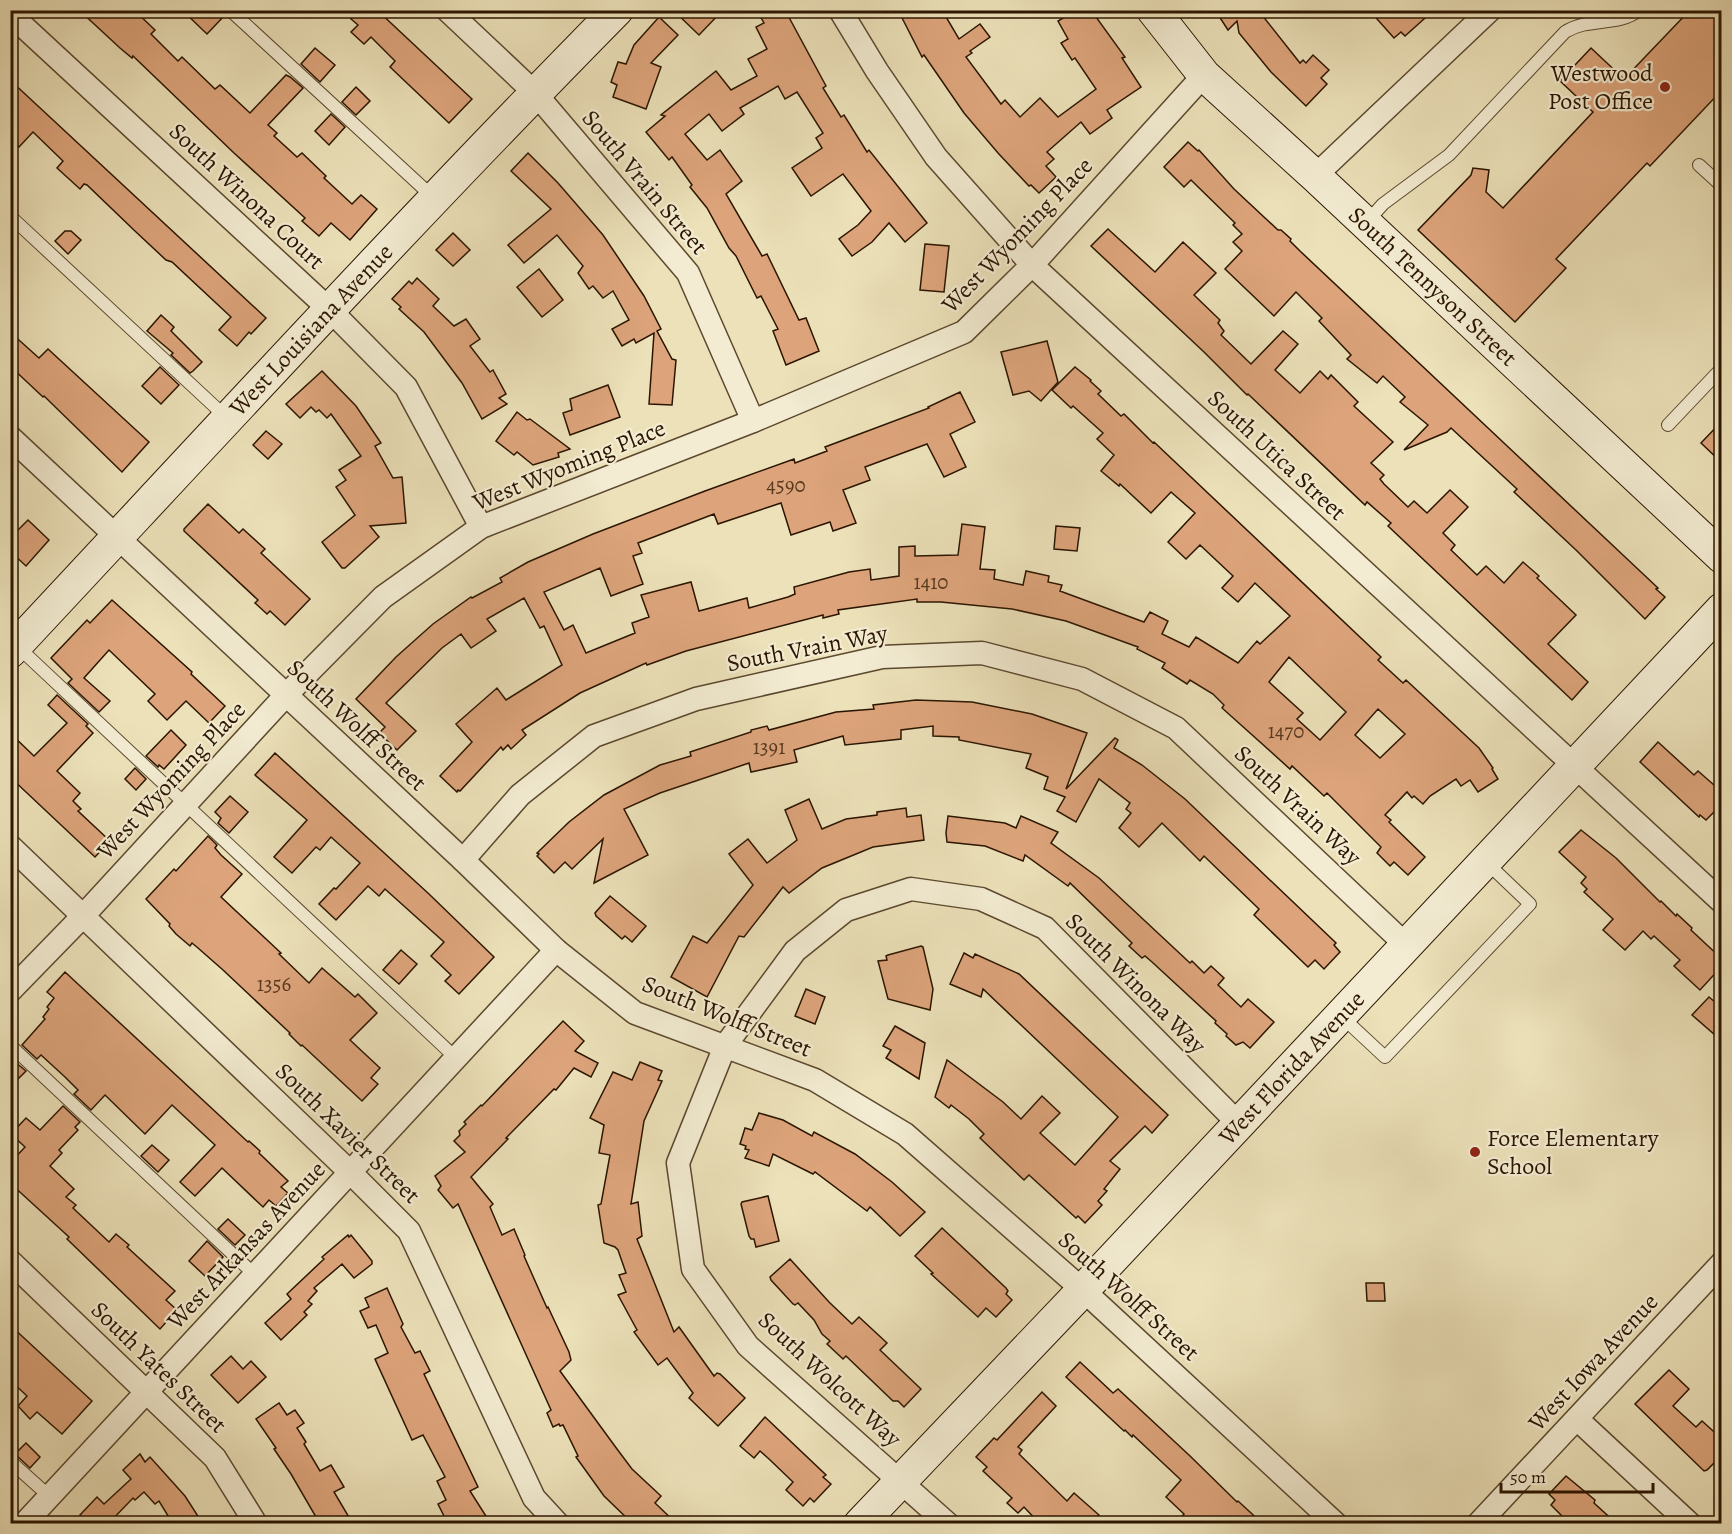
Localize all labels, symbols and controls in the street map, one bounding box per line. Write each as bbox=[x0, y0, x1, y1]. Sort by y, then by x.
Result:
place label: Westwood Post Office bbox=[1548, 57, 1653, 117]
marker: Westwood Post Office bbox=[1658, 80, 1672, 94]
street label: South Vrain Street bbox=[575, 103, 715, 261]
street label: South Winona Court bbox=[162, 116, 332, 277]
street label: West Wyoming Place bbox=[934, 150, 1100, 321]
street label: South Tennyson Street bbox=[1341, 199, 1524, 373]
street label: West Louisiana Avenue bbox=[221, 236, 400, 424]
street label: South Utica Street bbox=[1201, 382, 1353, 528]
street label: West Wyoming Place bbox=[467, 412, 670, 519]
house number: 4590 bbox=[766, 471, 806, 499]
house number: 1410 bbox=[913, 568, 949, 596]
street label: South Vrain Way bbox=[724, 617, 890, 679]
street label: South Wolff Street bbox=[280, 652, 434, 798]
street label: West Wyoming Place bbox=[89, 694, 253, 867]
house number: 1470 bbox=[1268, 717, 1304, 745]
house number: 1391 bbox=[753, 733, 785, 761]
street label: South Vrain Way bbox=[1227, 738, 1369, 872]
street label: South Winona Way bbox=[1059, 906, 1214, 1061]
street label: South Wolff Street bbox=[638, 967, 816, 1065]
house number: 1356 bbox=[257, 970, 292, 998]
street label: West Florida Avenue bbox=[1211, 984, 1372, 1152]
street label: South Xavier Street bbox=[269, 1055, 428, 1211]
place label: Force Elementary School bbox=[1487, 1122, 1659, 1182]
marker: Force Elementary School bbox=[1468, 1145, 1482, 1159]
street label: West Arkansas Avenue bbox=[159, 1154, 332, 1337]
street label: South Wolff Street bbox=[1051, 1224, 1207, 1368]
street label: West Iowa Avenue bbox=[1520, 1286, 1665, 1438]
street label: South Yates Street bbox=[84, 1294, 234, 1440]
street label: South Wolcott Way bbox=[751, 1304, 909, 1454]
scale bar bbox=[1501, 1456, 1652, 1494]
text: 50 m bbox=[1510, 1465, 1546, 1489]

